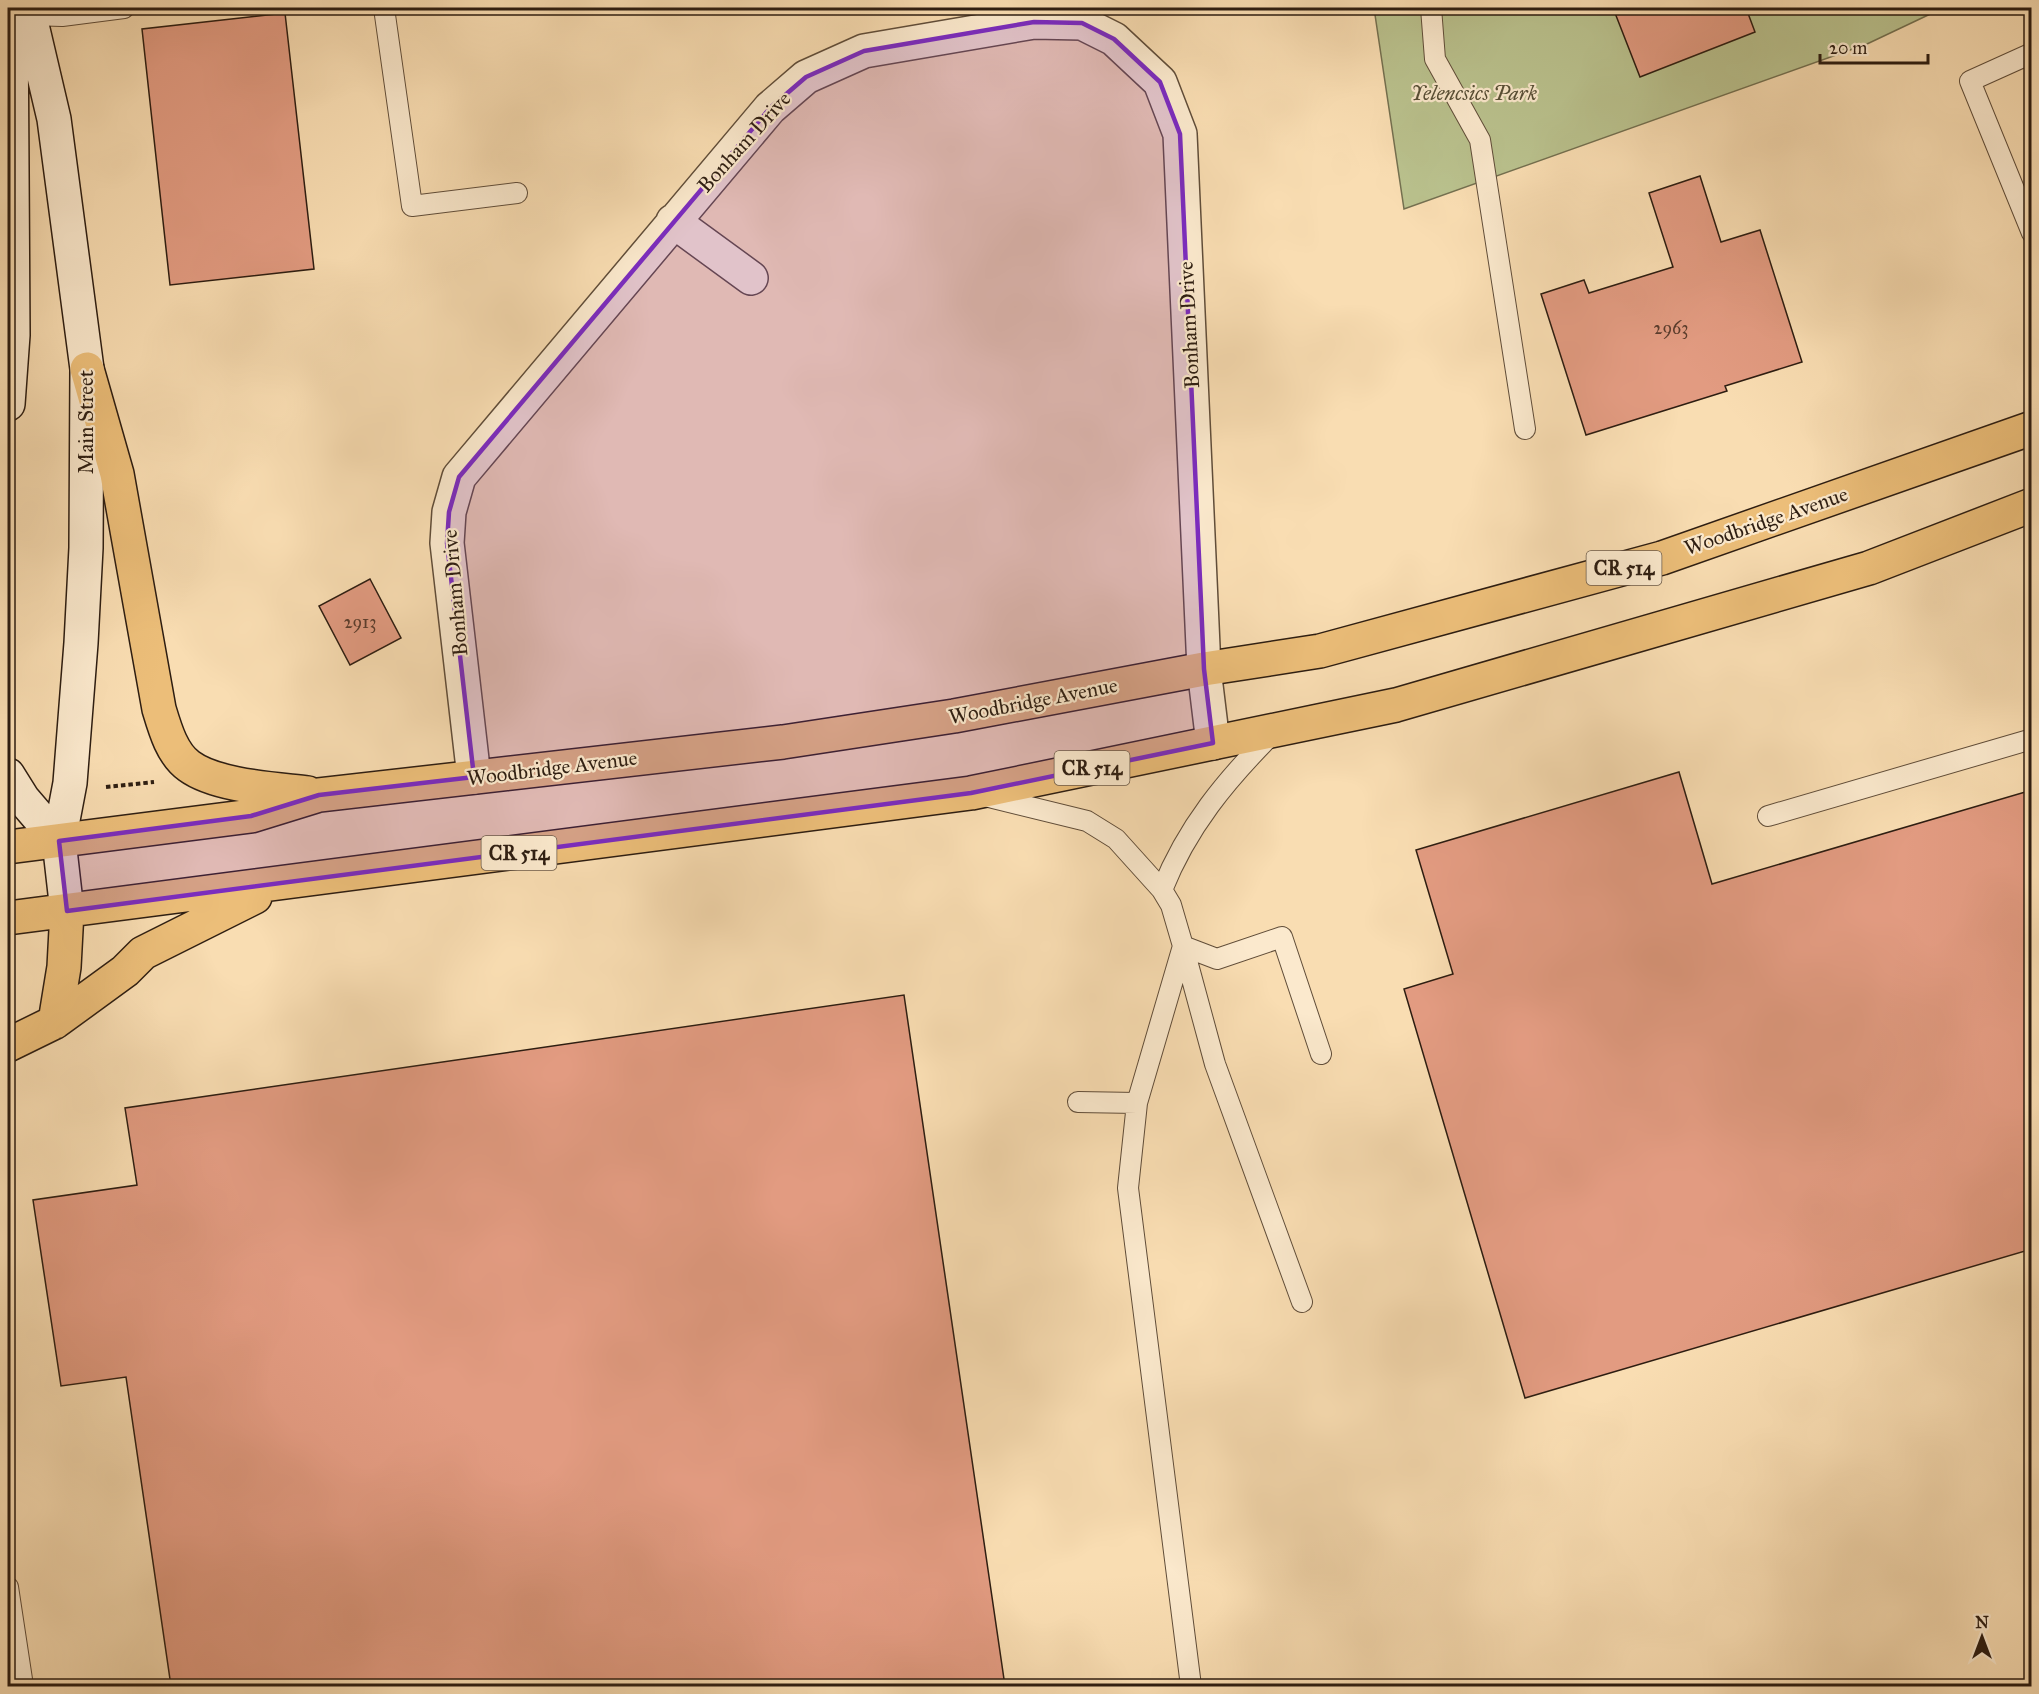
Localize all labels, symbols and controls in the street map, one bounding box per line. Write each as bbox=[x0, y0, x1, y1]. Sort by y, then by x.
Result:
scale bar bbox=[1820, 27, 1928, 65]
text: 20 m bbox=[1829, 37, 1867, 59]
park label: Yelencsics Park bbox=[1411, 80, 1538, 106]
street label: Bonham Drive bbox=[692, 86, 796, 198]
street label: Bonham Drive bbox=[1173, 261, 1205, 389]
house number: 2963 bbox=[1654, 317, 1688, 339]
street label: Main Street bbox=[73, 369, 99, 474]
street label: Woodbridge Avenue bbox=[1681, 481, 1852, 561]
street label: Bonham Drive bbox=[436, 528, 473, 658]
road number: CR 514 bbox=[1586, 551, 1662, 585]
house number: 2913 bbox=[344, 611, 376, 633]
street label: Woodbridge Avenue bbox=[946, 672, 1120, 730]
street label: Woodbridge Avenue bbox=[465, 745, 639, 791]
road number: CR 514 bbox=[1054, 751, 1130, 785]
road number: CR 514 bbox=[482, 836, 556, 870]
north arrow bbox=[1952, 1607, 2012, 1667]
text: N bbox=[1975, 1613, 1989, 1632]

